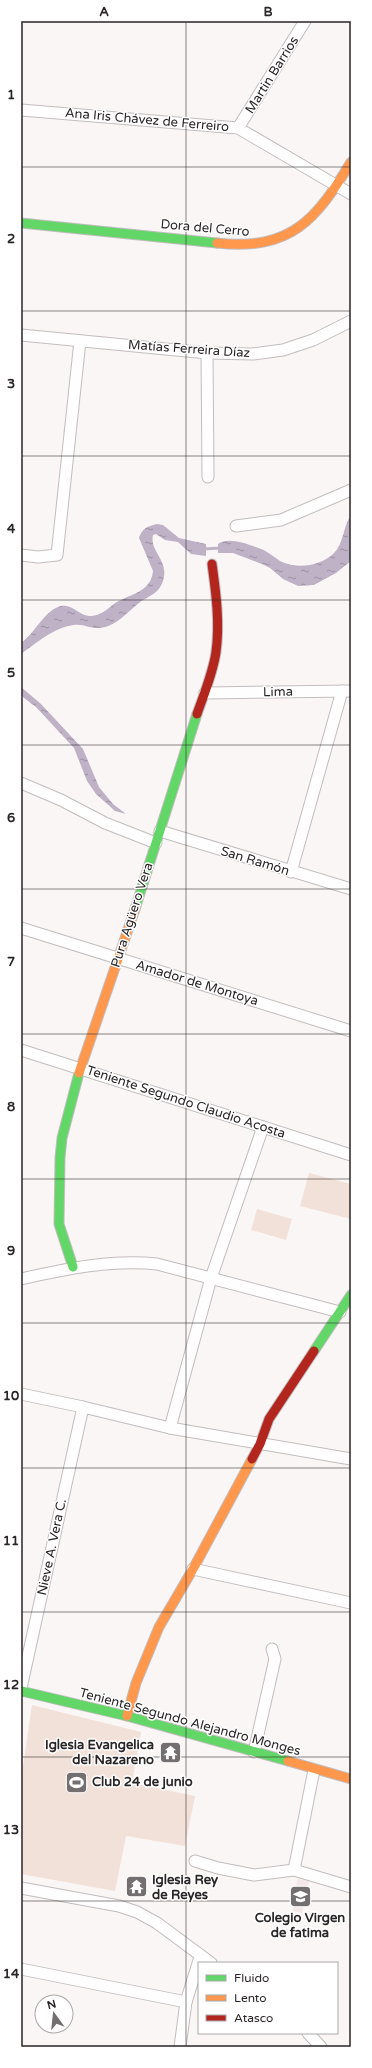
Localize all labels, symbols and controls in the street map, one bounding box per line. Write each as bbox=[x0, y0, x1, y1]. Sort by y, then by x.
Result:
text: A bbox=[99, 4, 109, 20]
text: B bbox=[263, 4, 273, 20]
street label: Martin Barrios bbox=[242, 33, 302, 117]
text: 1 bbox=[7, 87, 15, 103]
street label: Ana Iris Chávez de Ferreiro bbox=[64, 105, 230, 135]
street label: Dora del Cerro bbox=[160, 216, 250, 240]
text: 2 bbox=[7, 231, 15, 247]
street label: Matías Ferreira Díaz bbox=[127, 337, 251, 361]
text: 3 bbox=[7, 376, 15, 392]
text: 4 bbox=[7, 521, 16, 537]
text: 5 bbox=[7, 665, 15, 681]
street label: Lima bbox=[263, 684, 293, 700]
text: 6 bbox=[7, 810, 15, 826]
street label: San Ramón bbox=[219, 843, 291, 879]
street label: Pura Agüero Vera bbox=[108, 861, 156, 969]
text: 7 bbox=[7, 954, 15, 970]
street label: Amador de Montoya bbox=[134, 957, 260, 1009]
street label: Teniente Segundo Claudio Acosta bbox=[85, 1062, 287, 1142]
text: 8 bbox=[7, 1099, 15, 1115]
text: 9 bbox=[7, 1243, 15, 1259]
text: 10 bbox=[3, 1388, 19, 1404]
street label: Nieve A. Vera C. bbox=[34, 1497, 70, 1597]
text: 11 bbox=[3, 1533, 19, 1549]
text: 12 bbox=[3, 1677, 19, 1693]
street label: Teniente Segundo Alejandro Monges bbox=[78, 1685, 302, 1759]
place label: Iglesia Evangelica del Nazareno bbox=[45, 1737, 154, 1768]
temple icon: Iglesia Evangelica del Nazareno bbox=[157, 1739, 183, 1765]
sports icon: Club 24 de junio bbox=[63, 1769, 89, 1795]
place label: Club 24 de junio bbox=[92, 1774, 193, 1790]
text: 13 bbox=[3, 1822, 19, 1838]
place label: Iglesia Rey de Reyes bbox=[152, 1872, 218, 1903]
temple icon: Iglesia Rey de Reyes bbox=[123, 1874, 149, 1900]
school or university icon: Colegio Virgen de fatima bbox=[287, 1883, 313, 1909]
place label: Colegio Virgen de fatima bbox=[255, 1910, 345, 1941]
legend bbox=[198, 1962, 338, 2034]
text: 14 bbox=[3, 1966, 20, 1982]
text: Fluido bbox=[234, 1971, 269, 1985]
text: Lento bbox=[234, 1991, 267, 2005]
north arrow bbox=[34, 1994, 74, 2034]
text: N bbox=[46, 1997, 57, 2012]
text: Atasco bbox=[234, 2011, 273, 2025]

